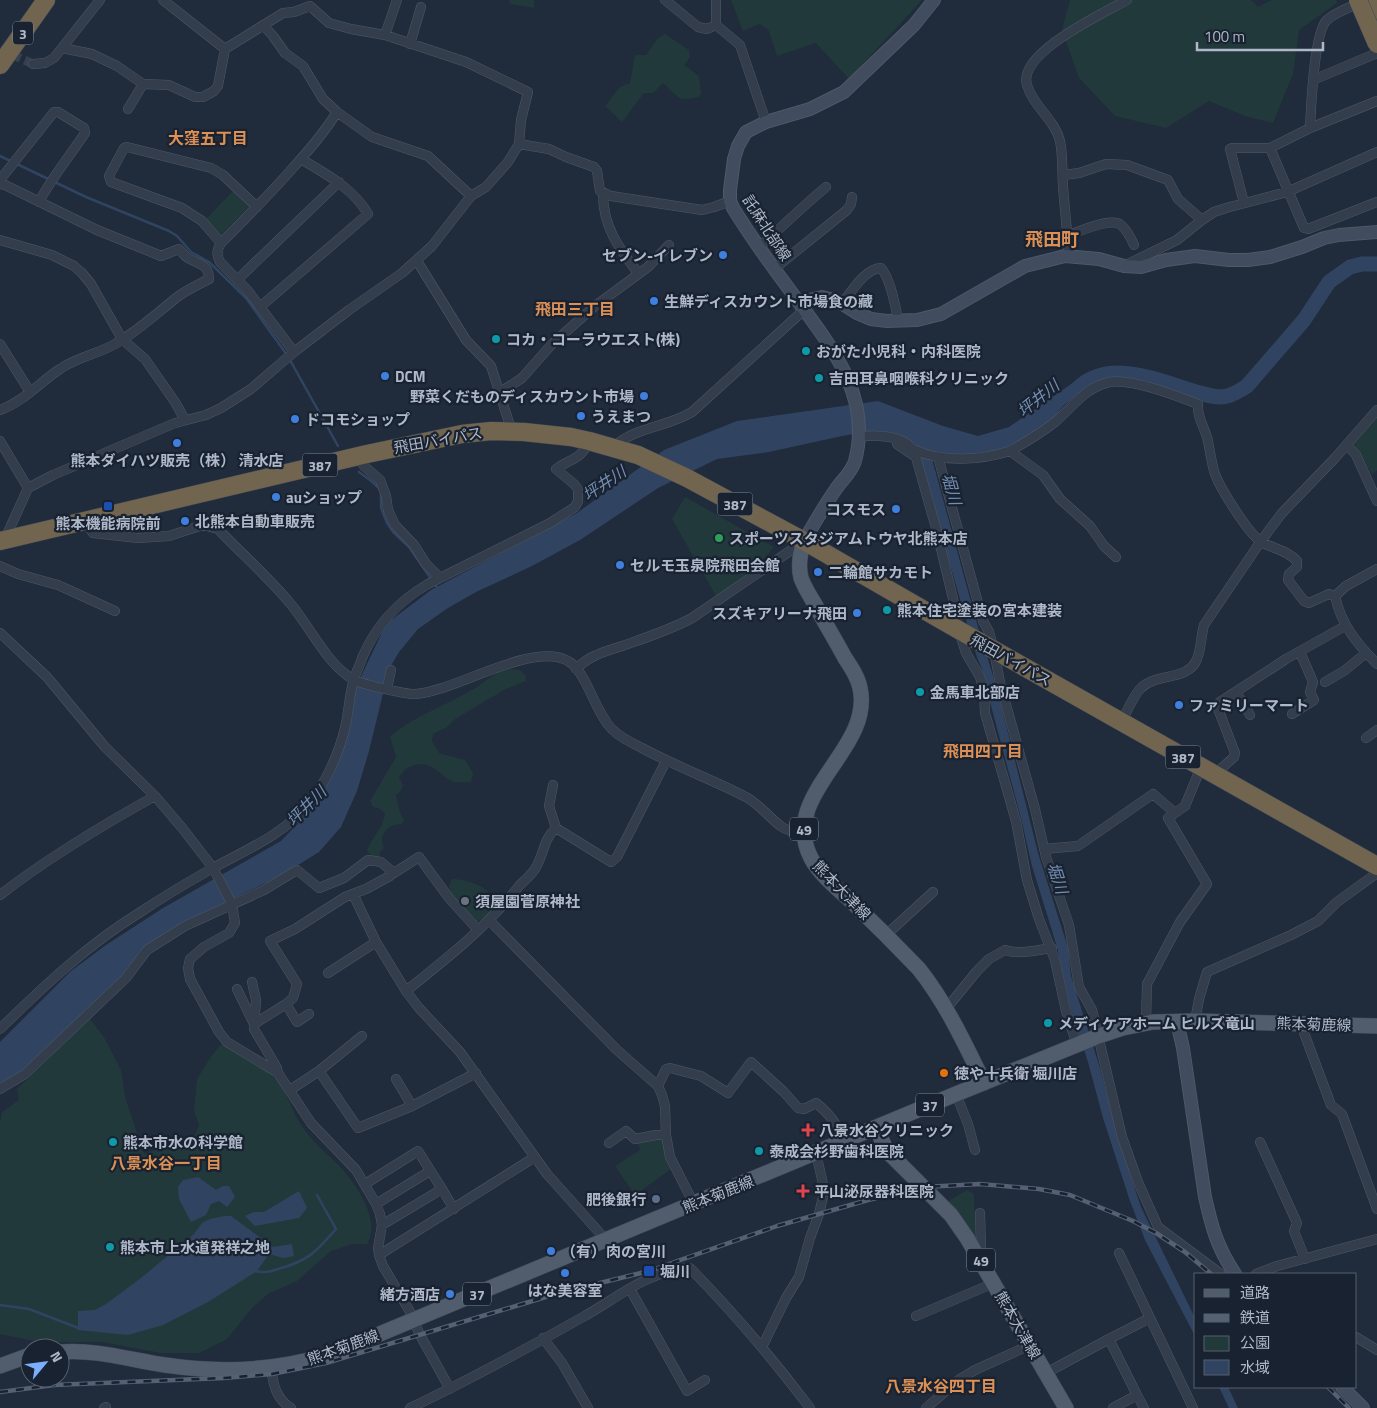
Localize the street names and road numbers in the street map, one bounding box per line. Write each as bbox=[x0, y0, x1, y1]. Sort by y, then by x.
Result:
road number: 3 bbox=[13, 22, 33, 44]
street label: 託麻北部線 bbox=[737, 190, 797, 266]
street label: 飛田バイパス bbox=[392, 421, 484, 459]
road number: 387 bbox=[302, 454, 338, 476]
road number: 387 bbox=[718, 492, 752, 516]
street label: 飛田バイパス bbox=[966, 628, 1056, 692]
road number: 387 bbox=[1166, 746, 1200, 769]
road number: 49 bbox=[790, 818, 818, 841]
street label: 熊本大津線 bbox=[808, 855, 876, 925]
street label: 熊本菊鹿線 bbox=[1276, 1011, 1352, 1037]
road number: 37 bbox=[916, 1094, 944, 1116]
street label: 熊本菊鹿線 bbox=[679, 1169, 757, 1219]
road number: 49 bbox=[967, 1248, 995, 1272]
road number: 37 bbox=[463, 1282, 491, 1306]
street label: 熊本大津線 bbox=[989, 1287, 1047, 1363]
street label: 熊本菊鹿線 bbox=[304, 1323, 382, 1371]

